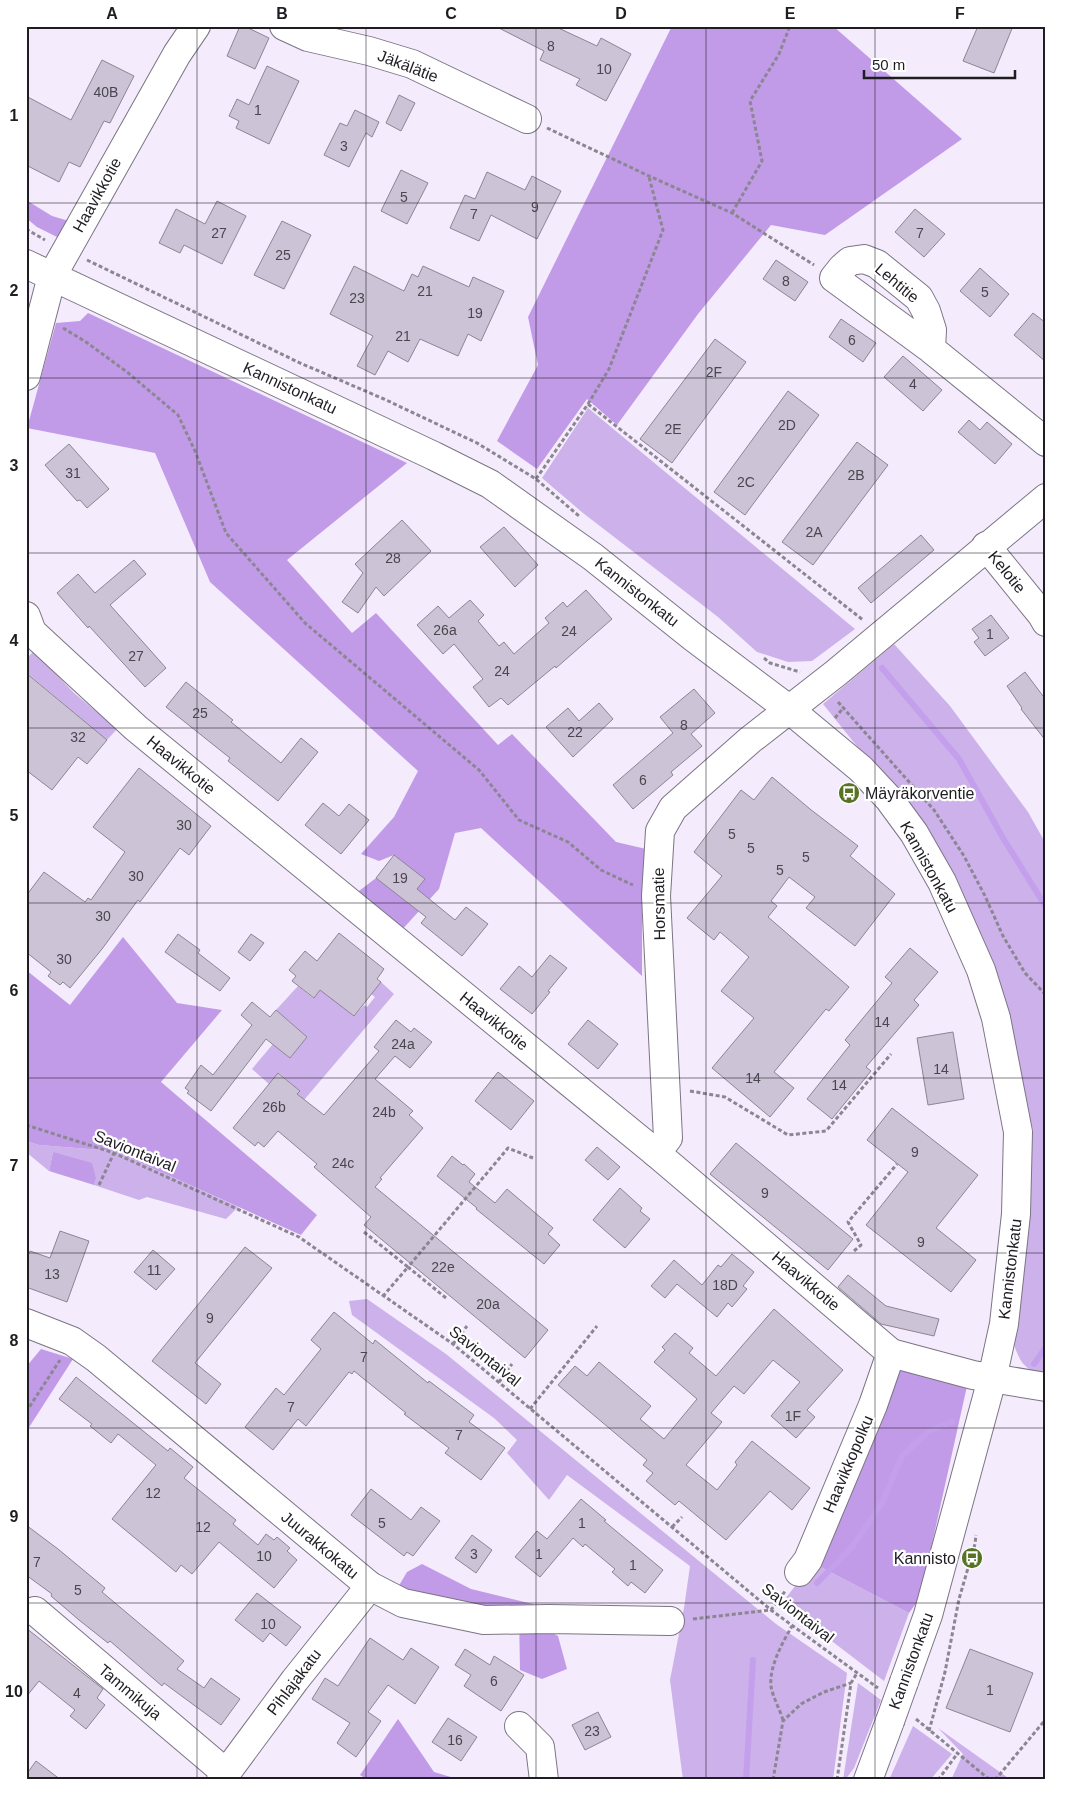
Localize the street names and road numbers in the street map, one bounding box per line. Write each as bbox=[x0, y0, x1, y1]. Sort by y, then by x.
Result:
street label: Jäkälätie bbox=[375, 47, 441, 85]
street label: Haavikkotie bbox=[70, 155, 125, 235]
street label: Lehtitie bbox=[872, 260, 922, 306]
street label: Kannistonkatu bbox=[240, 359, 340, 417]
street label: Kelotie bbox=[985, 548, 1029, 596]
street label: Kannistonkatu bbox=[592, 554, 682, 630]
street label: Haavikkotie bbox=[144, 732, 219, 798]
street label: Kannistonkatu bbox=[897, 819, 961, 915]
street label: Horsmatie bbox=[650, 867, 668, 941]
street label: Haavikkotie bbox=[457, 988, 532, 1054]
street label: Saviontaival bbox=[92, 1127, 178, 1175]
street label: Kannistonkatu bbox=[995, 1218, 1025, 1320]
street label: Haavikkotie bbox=[769, 1248, 843, 1314]
street label: Saviontaival bbox=[446, 1322, 524, 1390]
street label: Haavikkopolku bbox=[820, 1413, 876, 1515]
street label: Juurakkokatu bbox=[278, 1508, 362, 1582]
street label: Saviontaival bbox=[759, 1580, 837, 1646]
street label: Kannistonkatu bbox=[886, 1610, 936, 1712]
street label: Pihlajakatu bbox=[264, 1646, 324, 1718]
street label: Tammikuja bbox=[95, 1661, 165, 1723]

